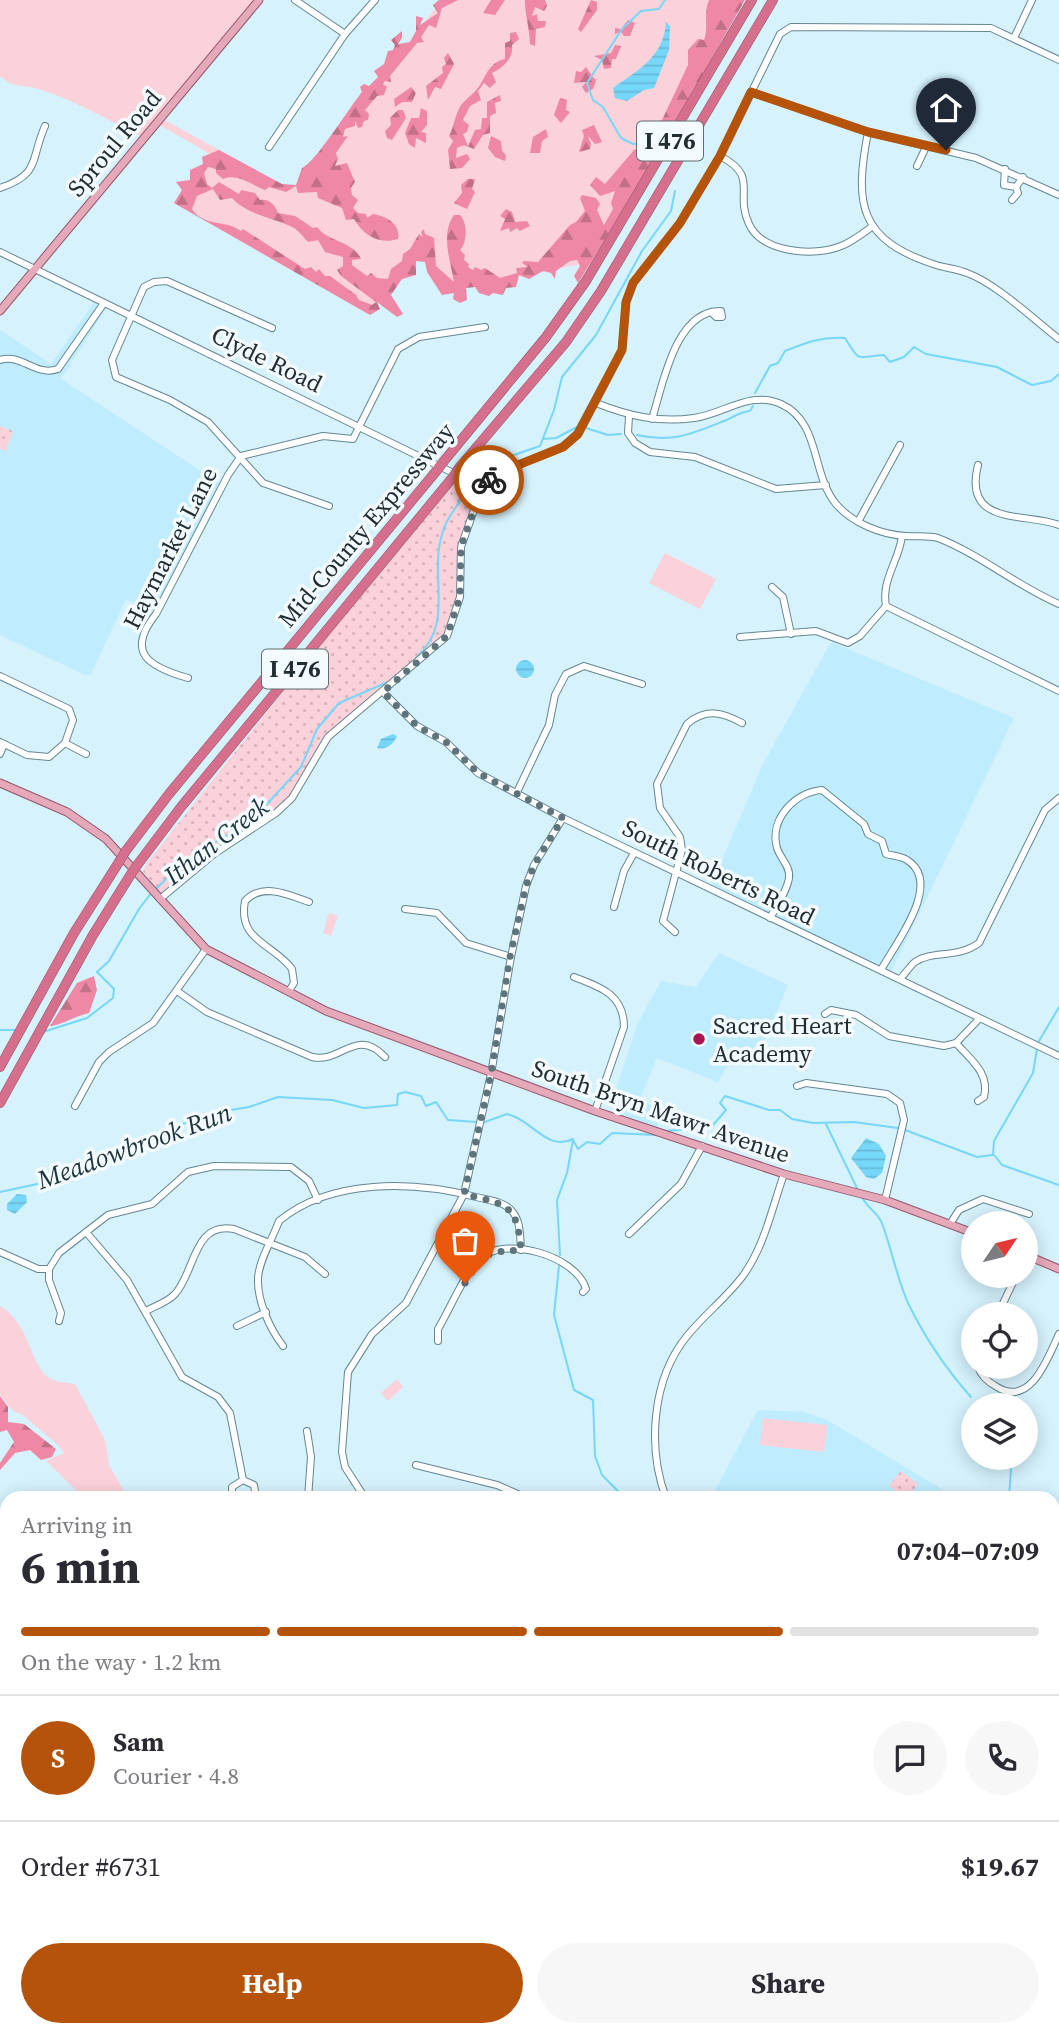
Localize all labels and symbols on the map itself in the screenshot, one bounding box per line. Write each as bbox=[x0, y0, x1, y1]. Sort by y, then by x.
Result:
pin bbox=[916, 78, 976, 150]
street label: Sproul Road bbox=[60, 82, 169, 203]
road number: I 476 bbox=[637, 122, 703, 160]
street label: Clyde Road bbox=[206, 318, 328, 400]
street label: Mid-County Expressway bbox=[270, 415, 462, 634]
courier bbox=[454, 445, 524, 515]
street label: Haymarket Lane bbox=[115, 461, 225, 635]
road number: I 476 bbox=[262, 650, 328, 688]
water label: Ithan Creek bbox=[155, 788, 276, 894]
street label: South Roberts Road bbox=[617, 811, 821, 933]
place label: Sacred Heart Academy bbox=[713, 1009, 852, 1070]
marker: Sacred Heart Academy bbox=[691, 1031, 707, 1047]
street label: South Bryn Mawr Avenue bbox=[528, 1051, 794, 1171]
water label: Meadowbrook Run bbox=[31, 1094, 237, 1198]
pin bbox=[435, 1211, 495, 1283]
north arrow bbox=[961, 1211, 1038, 1288]

